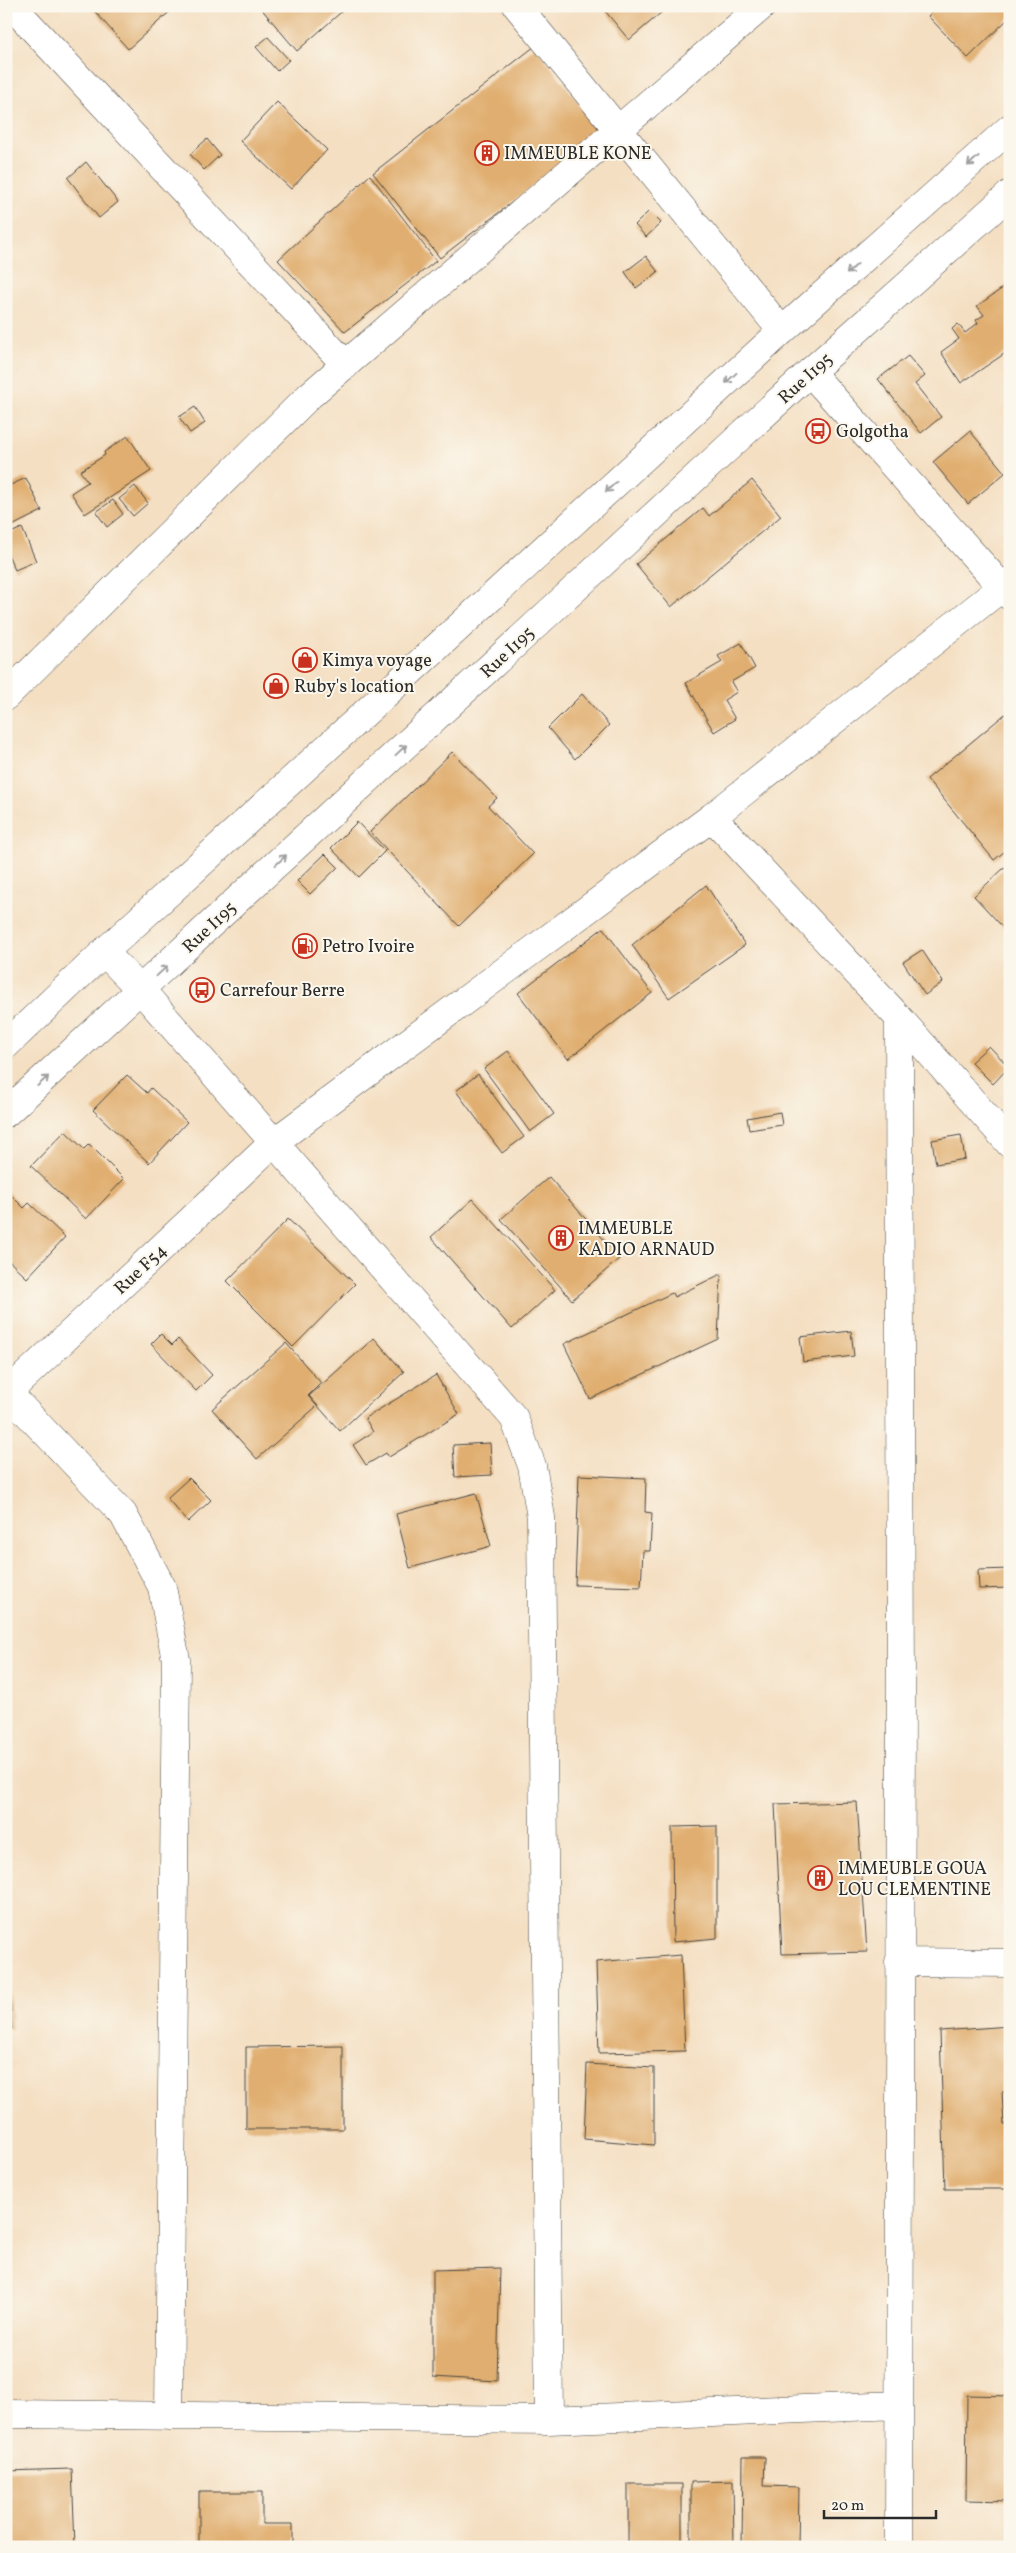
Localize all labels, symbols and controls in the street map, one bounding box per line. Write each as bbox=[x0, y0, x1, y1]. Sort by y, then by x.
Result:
building icon: IMMEUBLE KONE bbox=[474, 140, 500, 166]
place label: IMMEUBLE KONE bbox=[504, 142, 652, 167]
one-way arrow bbox=[967, 155, 980, 167]
one-way arrow bbox=[845, 263, 858, 275]
street label: Rue I195 bbox=[773, 348, 839, 410]
one-way arrow bbox=[725, 372, 738, 383]
bus stop icon: Golgotha bbox=[805, 418, 831, 444]
place label: Golgotha bbox=[836, 420, 909, 445]
one-way arrow bbox=[605, 481, 618, 493]
street label: Rue I195 bbox=[475, 622, 541, 685]
shop icon: Kimya voyage bbox=[292, 647, 318, 673]
place label: Kimya voyage bbox=[322, 649, 432, 674]
shop icon: Ruby's location bbox=[263, 673, 289, 699]
place label: Ruby's location bbox=[294, 675, 415, 700]
one-way arrow bbox=[394, 744, 407, 756]
one-way arrow bbox=[275, 854, 288, 866]
street label: Rue I195 bbox=[177, 897, 243, 960]
fuel station icon: Petro Ivoire bbox=[292, 933, 318, 959]
place label: Petro Ivoire bbox=[322, 935, 414, 960]
one-way arrow bbox=[155, 965, 168, 977]
bus stop icon: Carrefour Berre bbox=[189, 977, 215, 1003]
place label: Carrefour Berre bbox=[220, 979, 345, 1004]
one-way arrow bbox=[36, 1075, 49, 1087]
place label: IMMEUBLE KADIO ARNAUD bbox=[578, 1217, 714, 1263]
building icon: IMMEUBLE KADIO ARNAUD bbox=[548, 1225, 574, 1251]
street label: Rue F54 bbox=[109, 1239, 173, 1301]
place label: IMMEUBLE GOUA LOU CLEMENTINE bbox=[838, 1857, 991, 1903]
building icon: IMMEUBLE GOUA LOU CLEMENTINE bbox=[807, 1865, 833, 1891]
scale bar bbox=[824, 2488, 936, 2520]
text: 20 m bbox=[831, 2496, 864, 2517]

